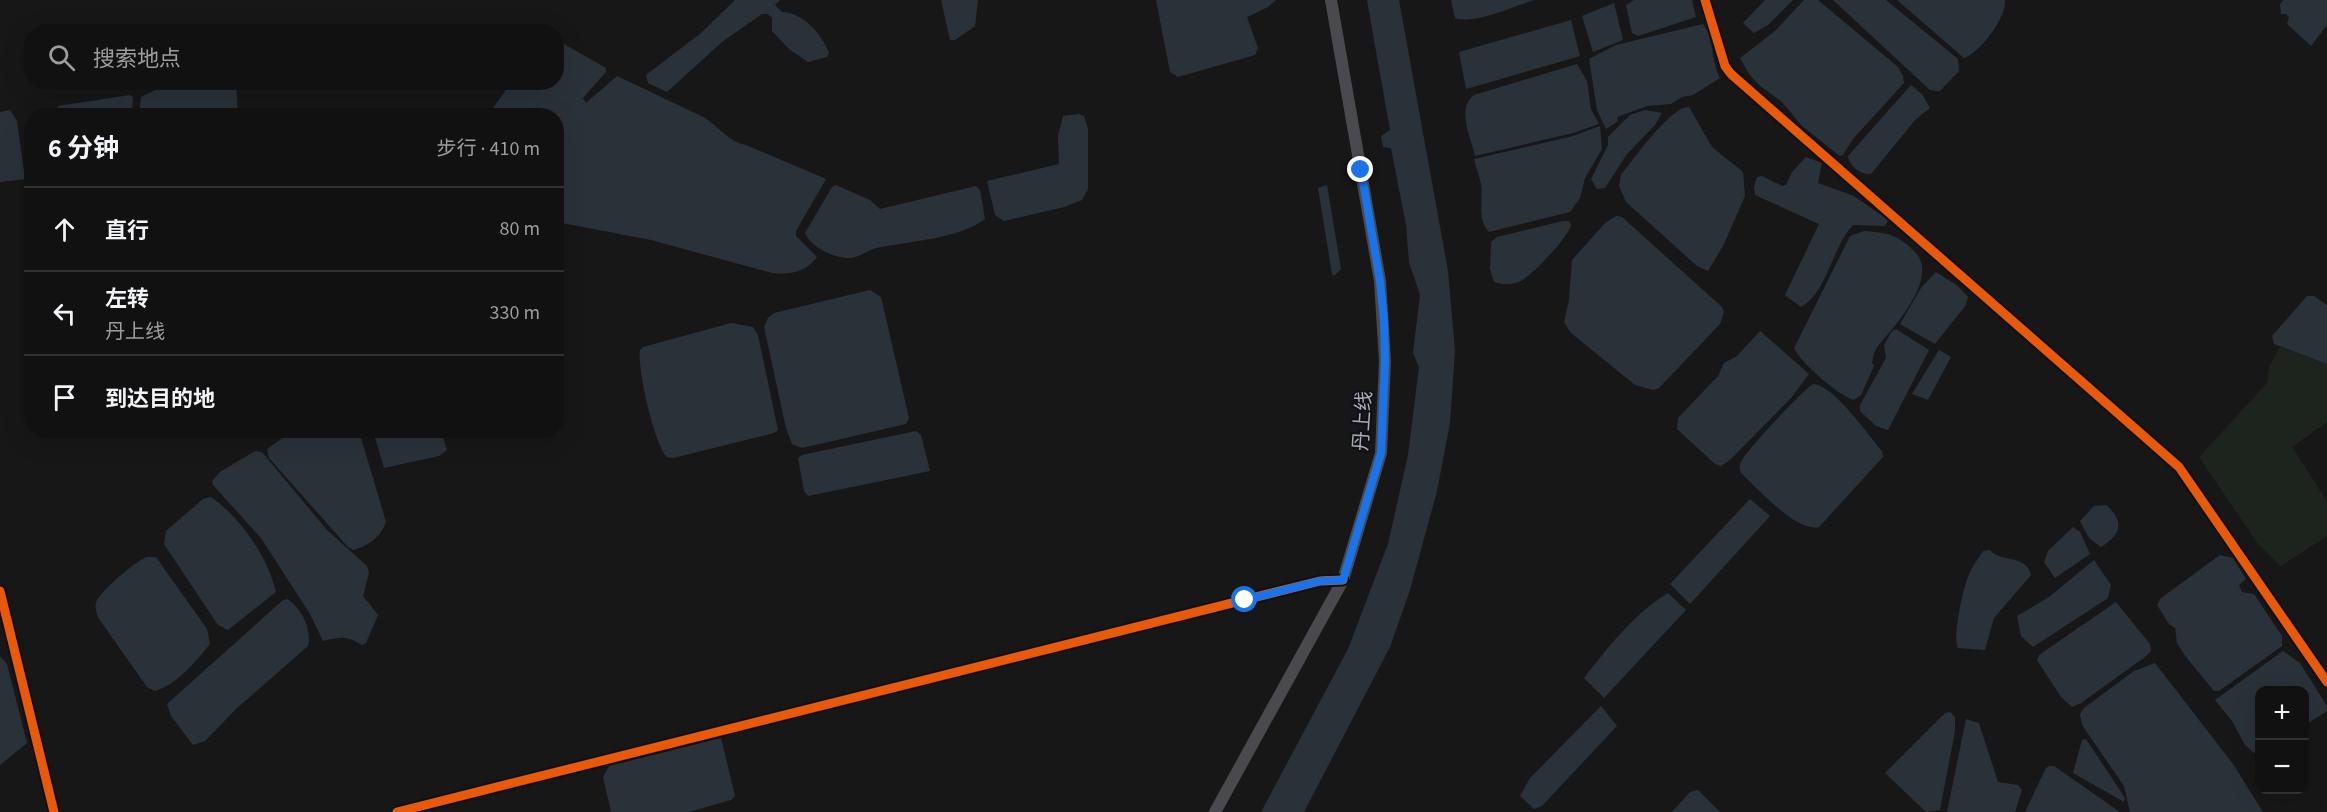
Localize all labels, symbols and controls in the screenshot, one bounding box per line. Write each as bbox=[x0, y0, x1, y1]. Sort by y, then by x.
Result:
search box bbox=[24, 24, 564, 90]
icon: search bbox=[45, 41, 78, 74]
text: 搜索地点 bbox=[93, 43, 181, 75]
text: 6 分钟 bbox=[48, 130, 119, 167]
text: 步行 · 410 m bbox=[437, 135, 540, 163]
route end bbox=[1347, 156, 1373, 182]
icon: ahead bbox=[48, 213, 81, 246]
text: 直行 bbox=[105, 215, 149, 247]
text: 80 m bbox=[500, 215, 540, 243]
text: 左转 bbox=[105, 283, 149, 315]
icon: left bbox=[48, 297, 81, 330]
text: 330 m bbox=[490, 299, 540, 327]
text: 丹上线 bbox=[105, 318, 165, 346]
icon: arrive bbox=[48, 381, 81, 414]
text: 到达目的地 bbox=[105, 383, 215, 415]
street label: 丹上线 bbox=[1347, 390, 1379, 452]
route start bbox=[1231, 586, 1257, 612]
map controls bbox=[2255, 686, 2309, 794]
button: + bbox=[2255, 686, 2309, 740]
button: − bbox=[2255, 740, 2309, 794]

